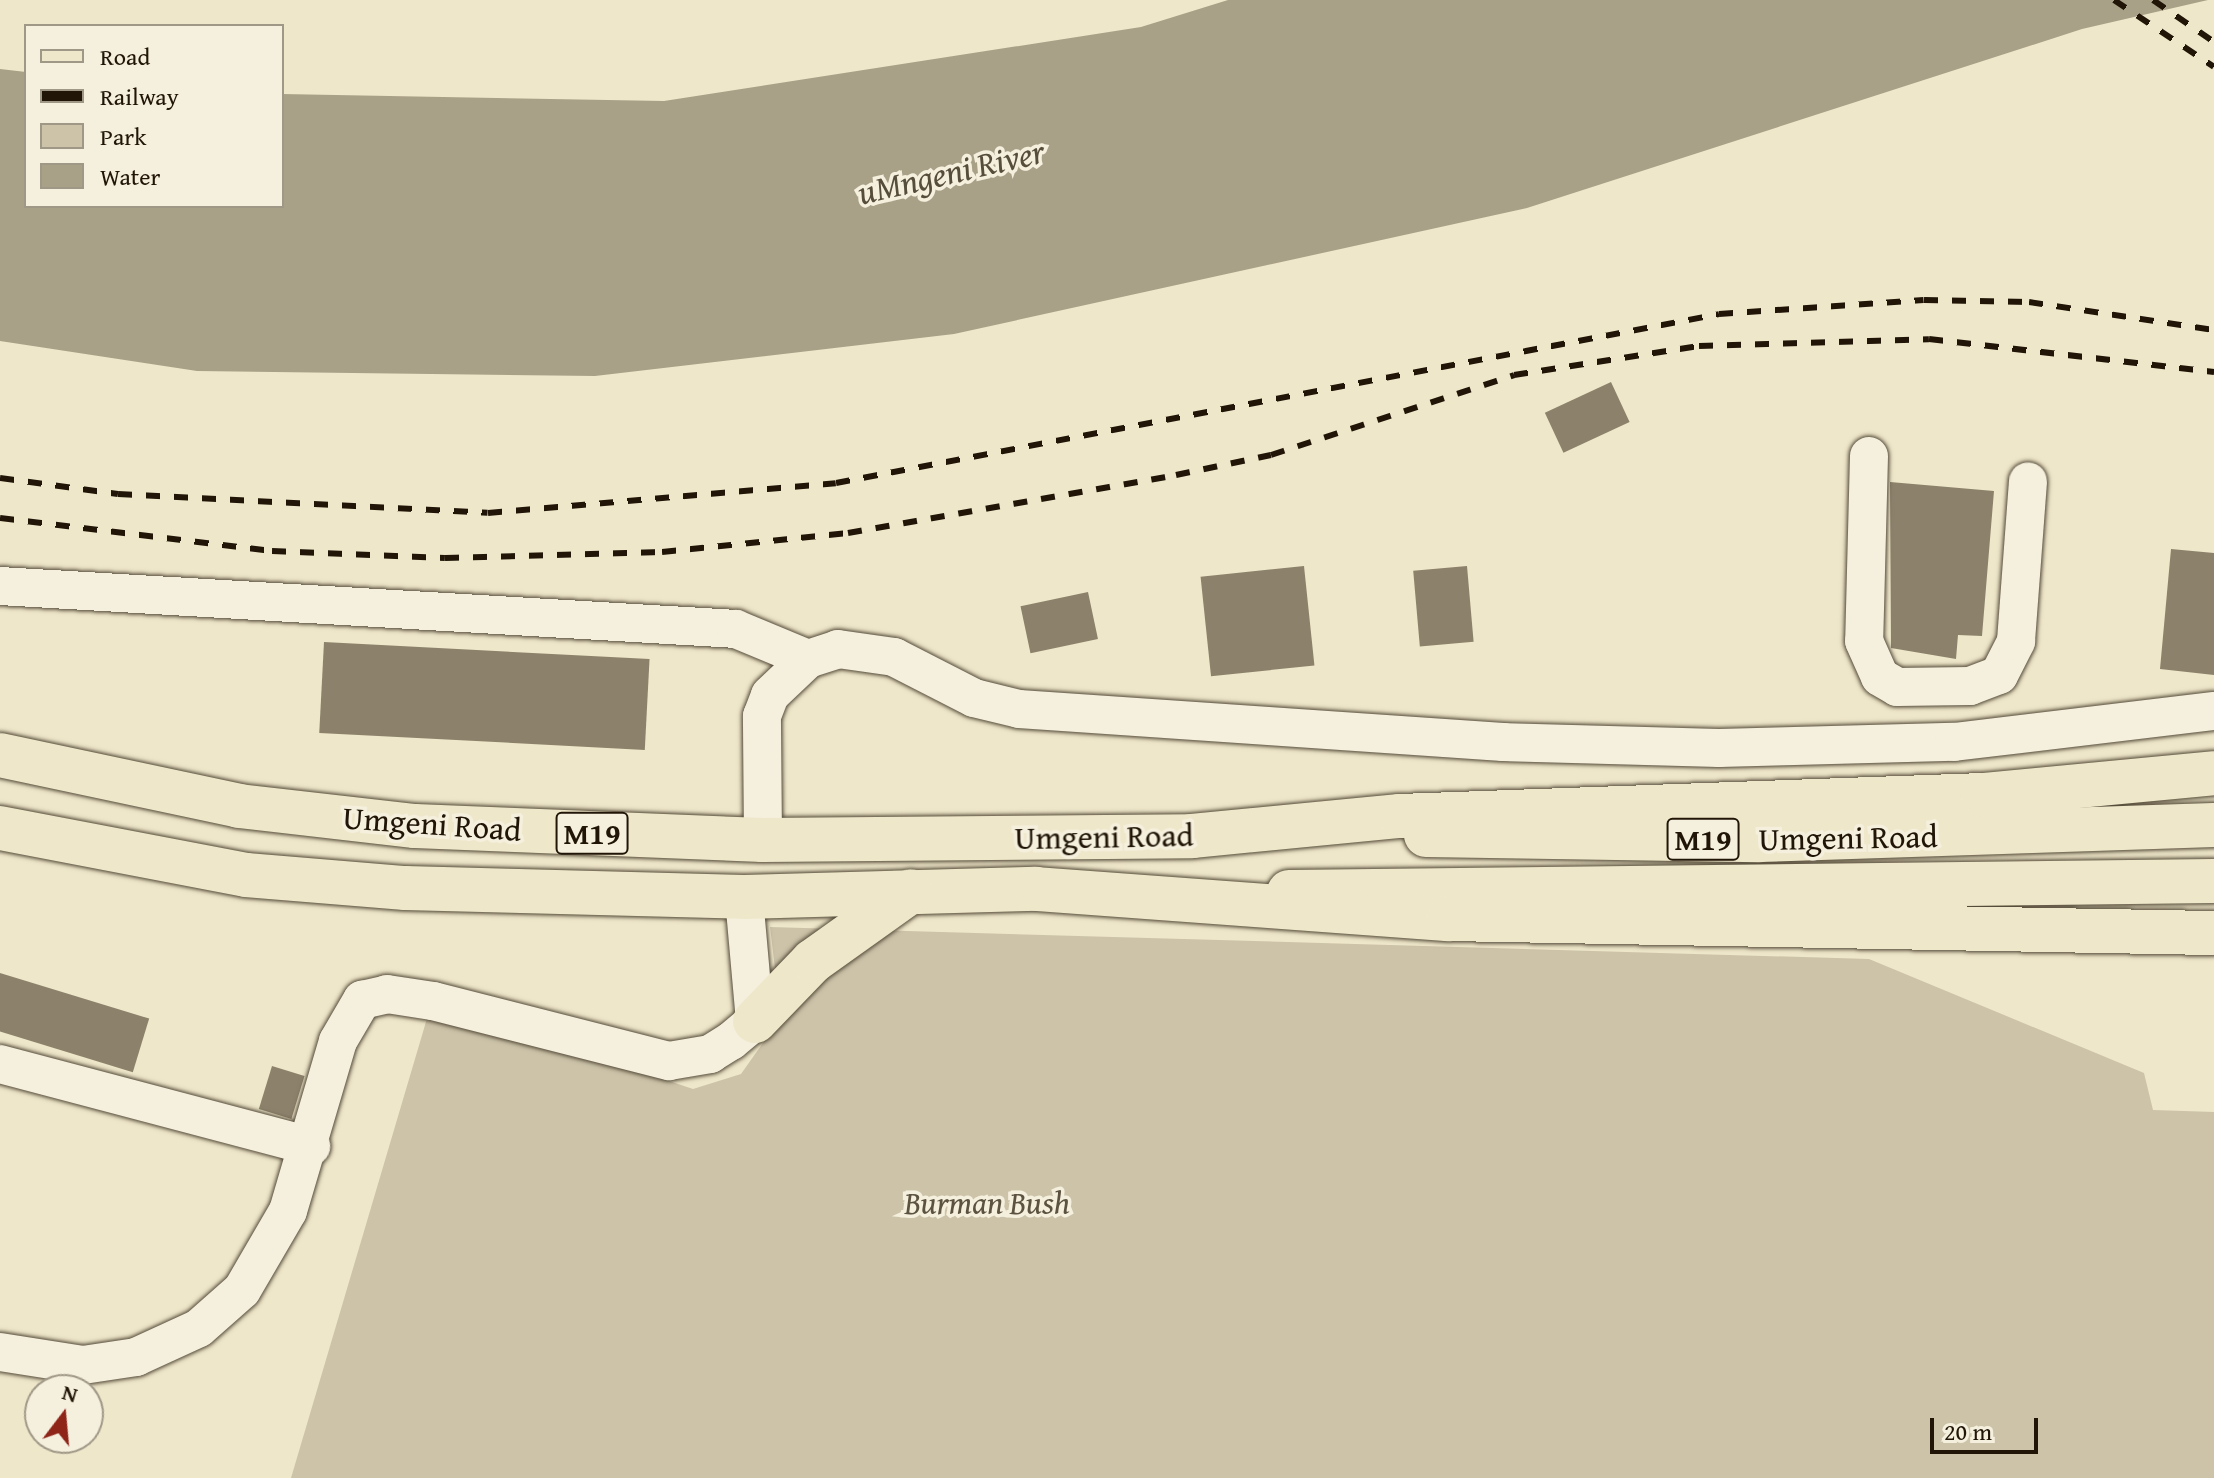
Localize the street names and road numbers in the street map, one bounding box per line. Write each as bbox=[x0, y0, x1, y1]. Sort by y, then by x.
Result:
street label: Umgeni Road bbox=[341, 799, 523, 849]
road number: M19 bbox=[554, 807, 630, 859]
road number: M19 bbox=[1665, 813, 1741, 865]
street label: Umgeni Road bbox=[1014, 816, 1194, 858]
street label: Umgeni Road bbox=[1758, 817, 1938, 859]

